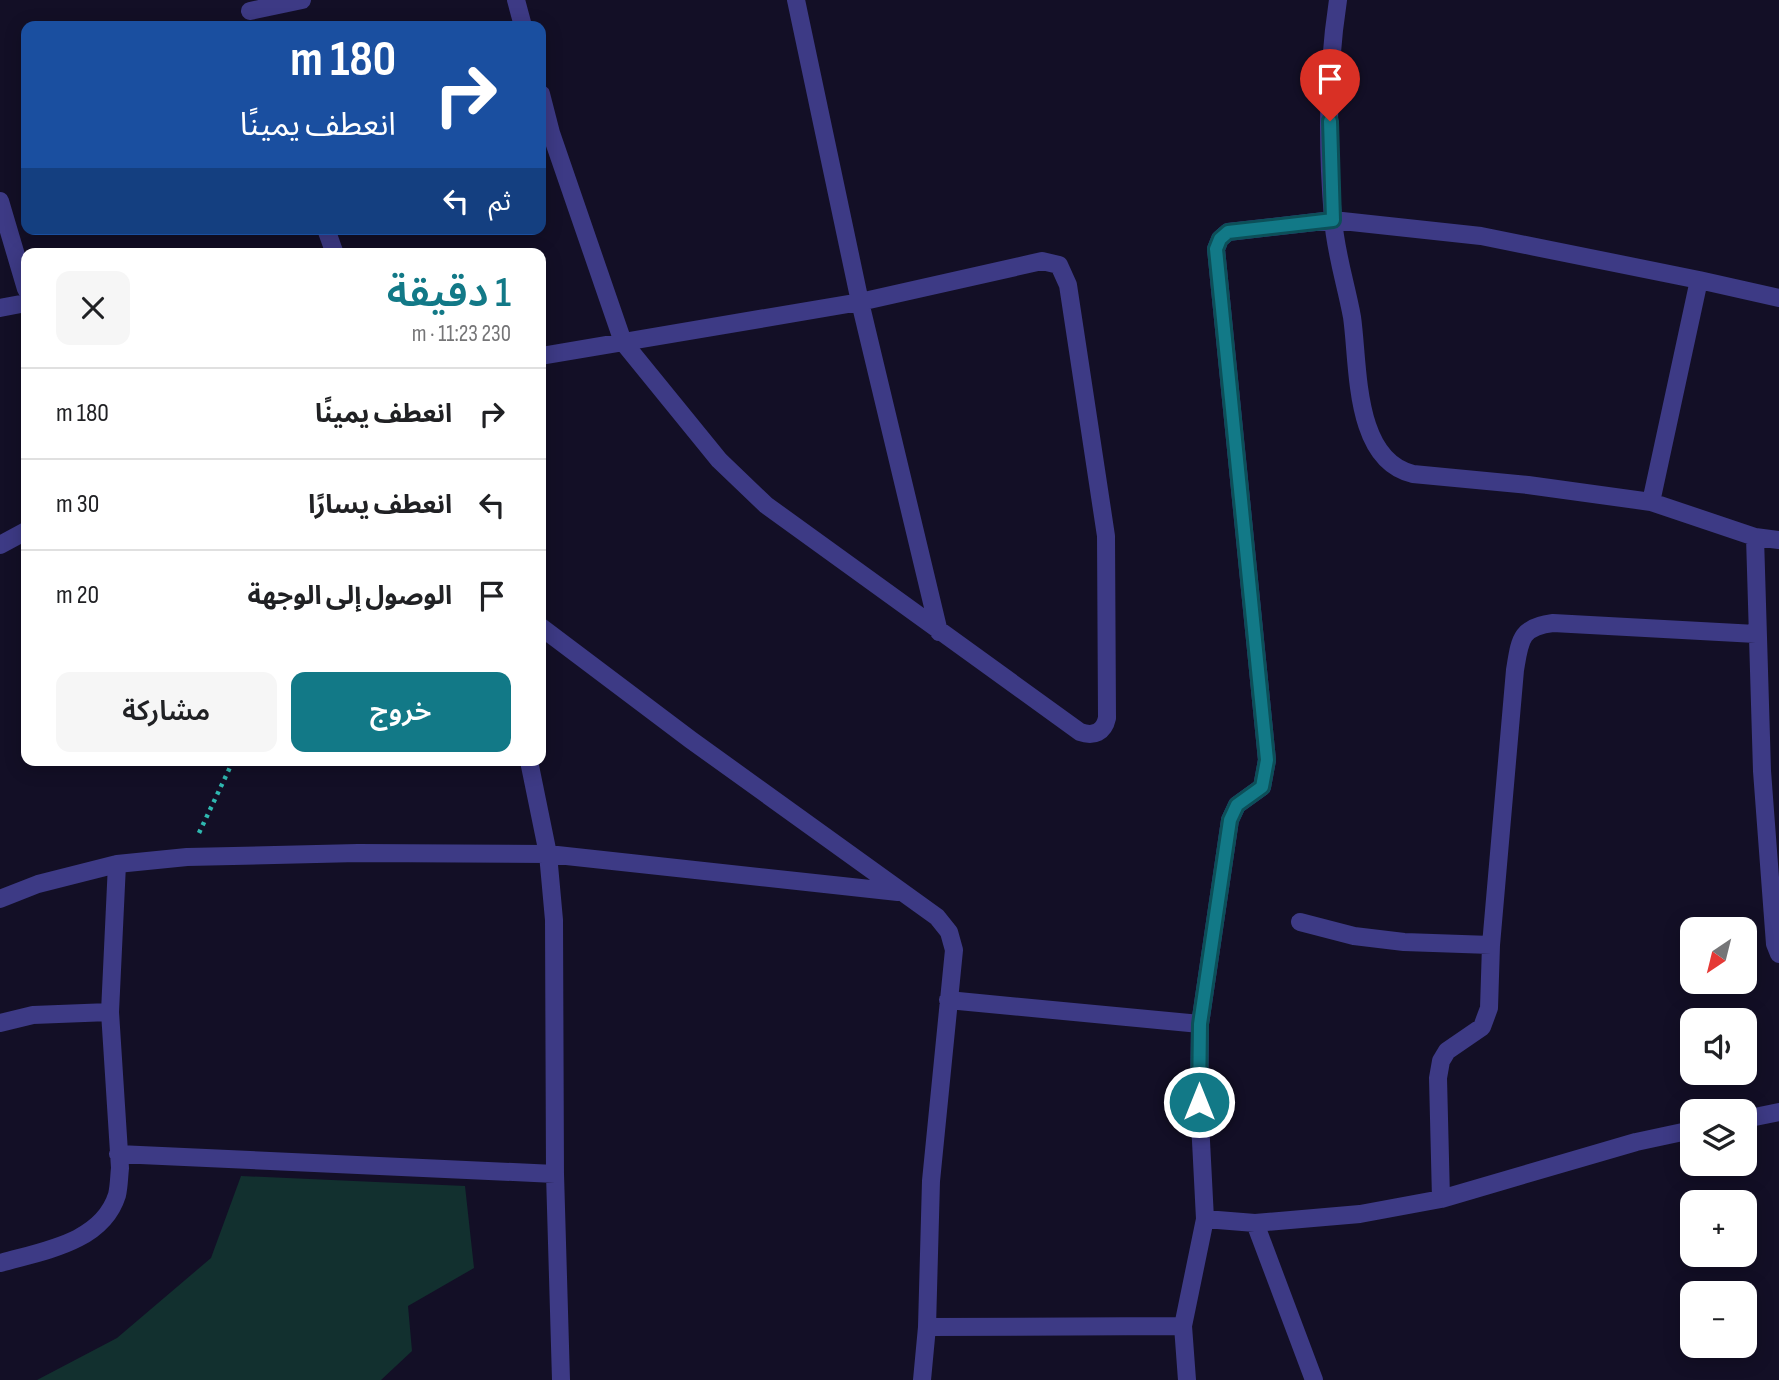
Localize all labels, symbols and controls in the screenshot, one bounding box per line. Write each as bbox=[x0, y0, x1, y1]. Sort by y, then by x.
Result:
text: 180 m bbox=[290, 31, 396, 90]
icon: right bbox=[420, 49, 511, 140]
pin bbox=[1300, 49, 1360, 121]
icon: arrive bbox=[1311, 60, 1349, 98]
text: انعطف يمينًا bbox=[240, 106, 396, 145]
icon: left bbox=[437, 182, 475, 220]
text: ثم bbox=[489, 187, 511, 218]
text: 1 دقيقة bbox=[387, 268, 511, 319]
button: close bbox=[56, 271, 130, 345]
text: 230 m · 11:23 bbox=[412, 320, 511, 348]
icon: right bbox=[473, 395, 511, 433]
text: 180 m bbox=[56, 398, 109, 429]
text: انعطف يمينًا bbox=[315, 399, 452, 430]
icon: left bbox=[473, 486, 511, 524]
text: 30 m bbox=[56, 489, 99, 520]
text: انعطف يسارًا bbox=[308, 490, 452, 521]
icon: arrive bbox=[473, 577, 511, 615]
text: 20 m bbox=[56, 580, 99, 611]
text: الوصول إلى الوجهة bbox=[248, 581, 452, 612]
button: مشاركة bbox=[56, 672, 277, 752]
button: خروج bbox=[291, 672, 511, 752]
north arrow bbox=[1680, 917, 1757, 994]
map controls bbox=[1680, 917, 1757, 1358]
button: sound bbox=[1680, 1008, 1757, 1085]
position arrow bbox=[1162, 1065, 1236, 1139]
button: layers bbox=[1680, 1099, 1757, 1176]
button: + bbox=[1680, 1190, 1757, 1267]
button: − bbox=[1680, 1281, 1757, 1358]

